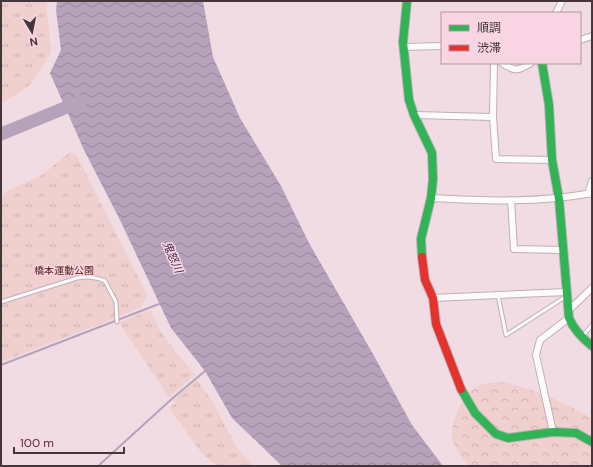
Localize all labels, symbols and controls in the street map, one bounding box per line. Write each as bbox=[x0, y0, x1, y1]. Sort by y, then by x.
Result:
north arrow bbox=[12, 12, 52, 52]
legend bbox=[441, 12, 581, 64]
text: 順調 bbox=[477, 20, 501, 36]
text: N bbox=[29, 34, 39, 49]
text: 渋滞 bbox=[477, 40, 501, 56]
water label: 鬼怒川 bbox=[160, 239, 187, 276]
park label: 橋本運動公園 bbox=[34, 264, 94, 277]
scale bar bbox=[14, 429, 124, 455]
text: 100 m bbox=[20, 435, 54, 451]

